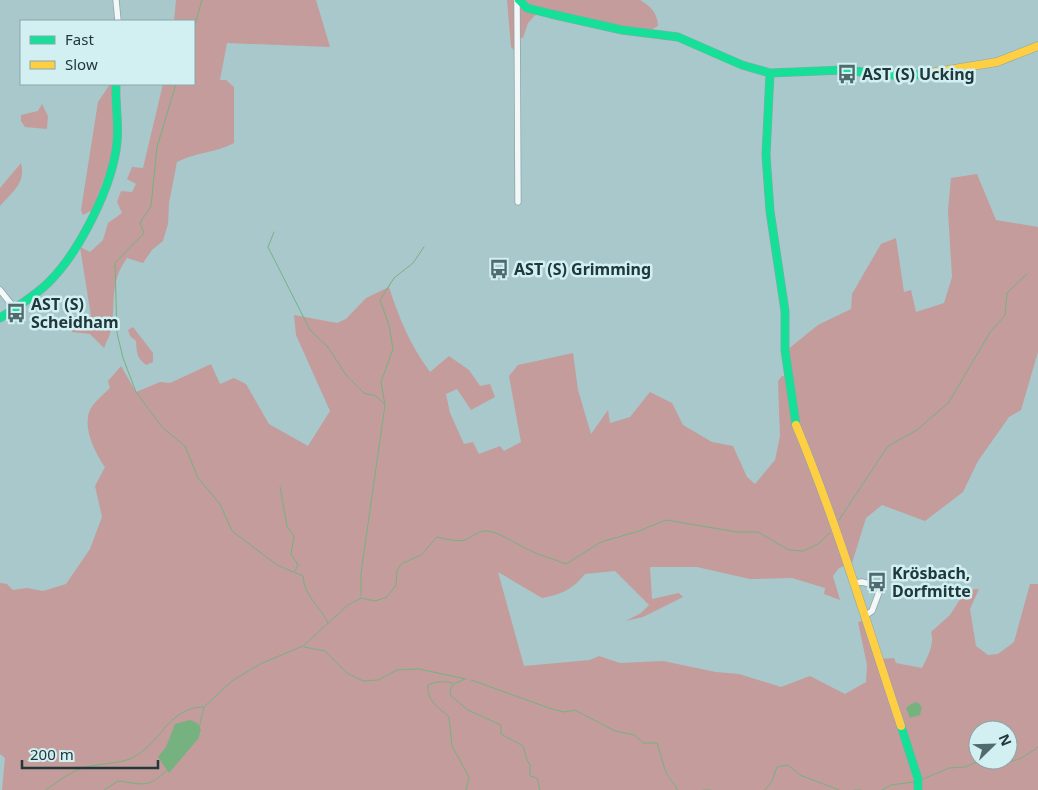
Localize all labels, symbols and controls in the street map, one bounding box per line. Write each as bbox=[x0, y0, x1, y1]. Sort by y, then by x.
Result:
legend bbox=[20, 20, 195, 85]
text: Fast bbox=[65, 29, 94, 49]
text: Slow bbox=[65, 54, 98, 74]
bus stop icon: AST (S) Ucking bbox=[836, 63, 858, 85]
place label: AST (S) Ucking bbox=[862, 63, 975, 85]
bus stop icon: AST (S) Grimming bbox=[488, 258, 510, 280]
place label: AST (S) Grimming bbox=[514, 258, 651, 280]
place label: AST (S) Scheidham bbox=[31, 293, 119, 333]
bus stop icon: AST (S) Scheidham bbox=[5, 302, 27, 324]
place label: Krösbach, Dorfmitte bbox=[892, 562, 971, 602]
bus stop icon: Krösbach, Dorfmitte bbox=[866, 571, 888, 593]
north arrow bbox=[968, 720, 1018, 770]
text: N bbox=[994, 731, 1016, 749]
scale bar bbox=[22, 738, 159, 770]
text: 200 m bbox=[30, 744, 74, 764]

